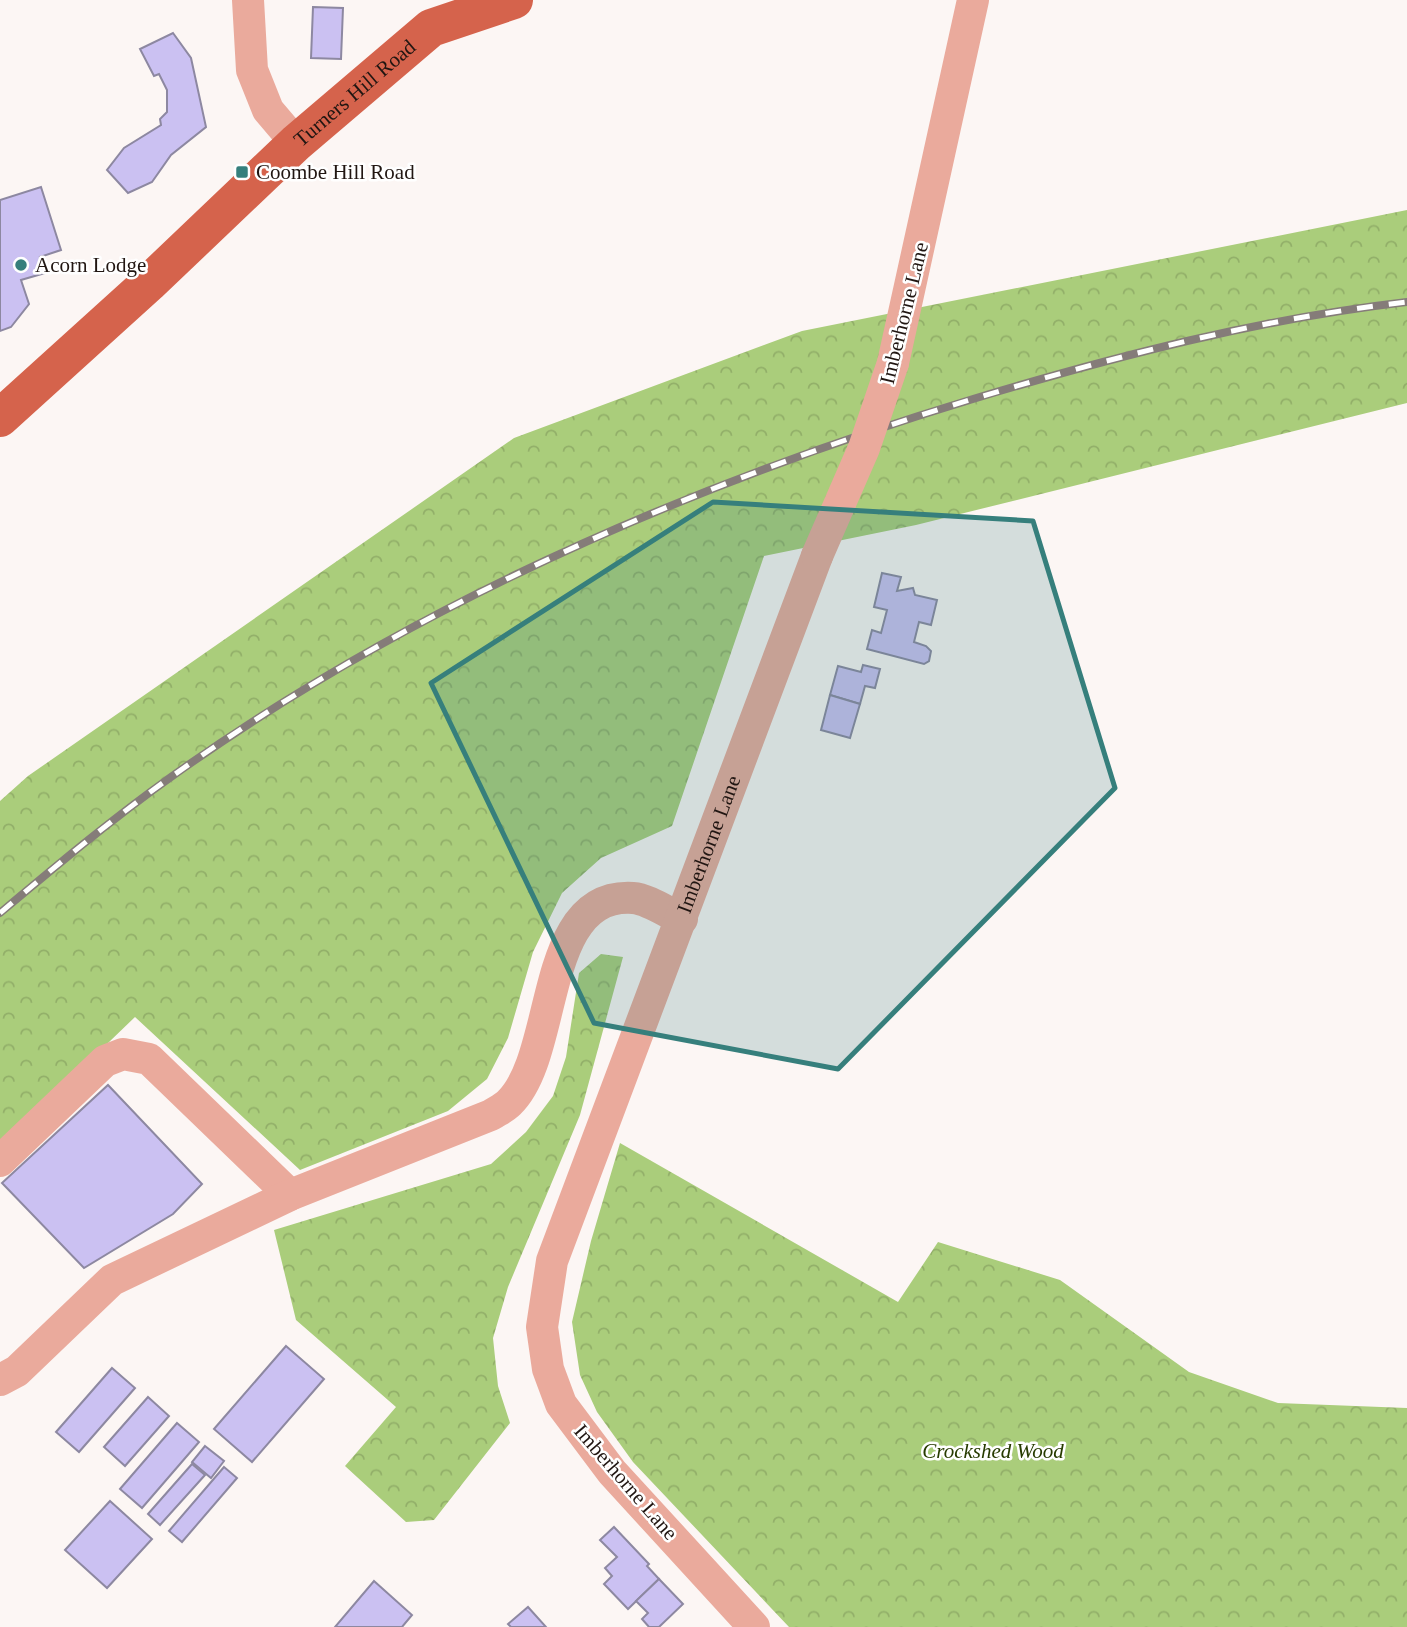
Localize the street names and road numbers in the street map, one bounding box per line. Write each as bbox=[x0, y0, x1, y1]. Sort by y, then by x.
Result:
street label: Turners Hill Road bbox=[289, 34, 421, 152]
street label: Imberhorne Lane bbox=[875, 240, 933, 386]
street label: Imberhorne Lane bbox=[672, 772, 745, 916]
street label: Imberhorne Lane bbox=[569, 1419, 683, 1545]

